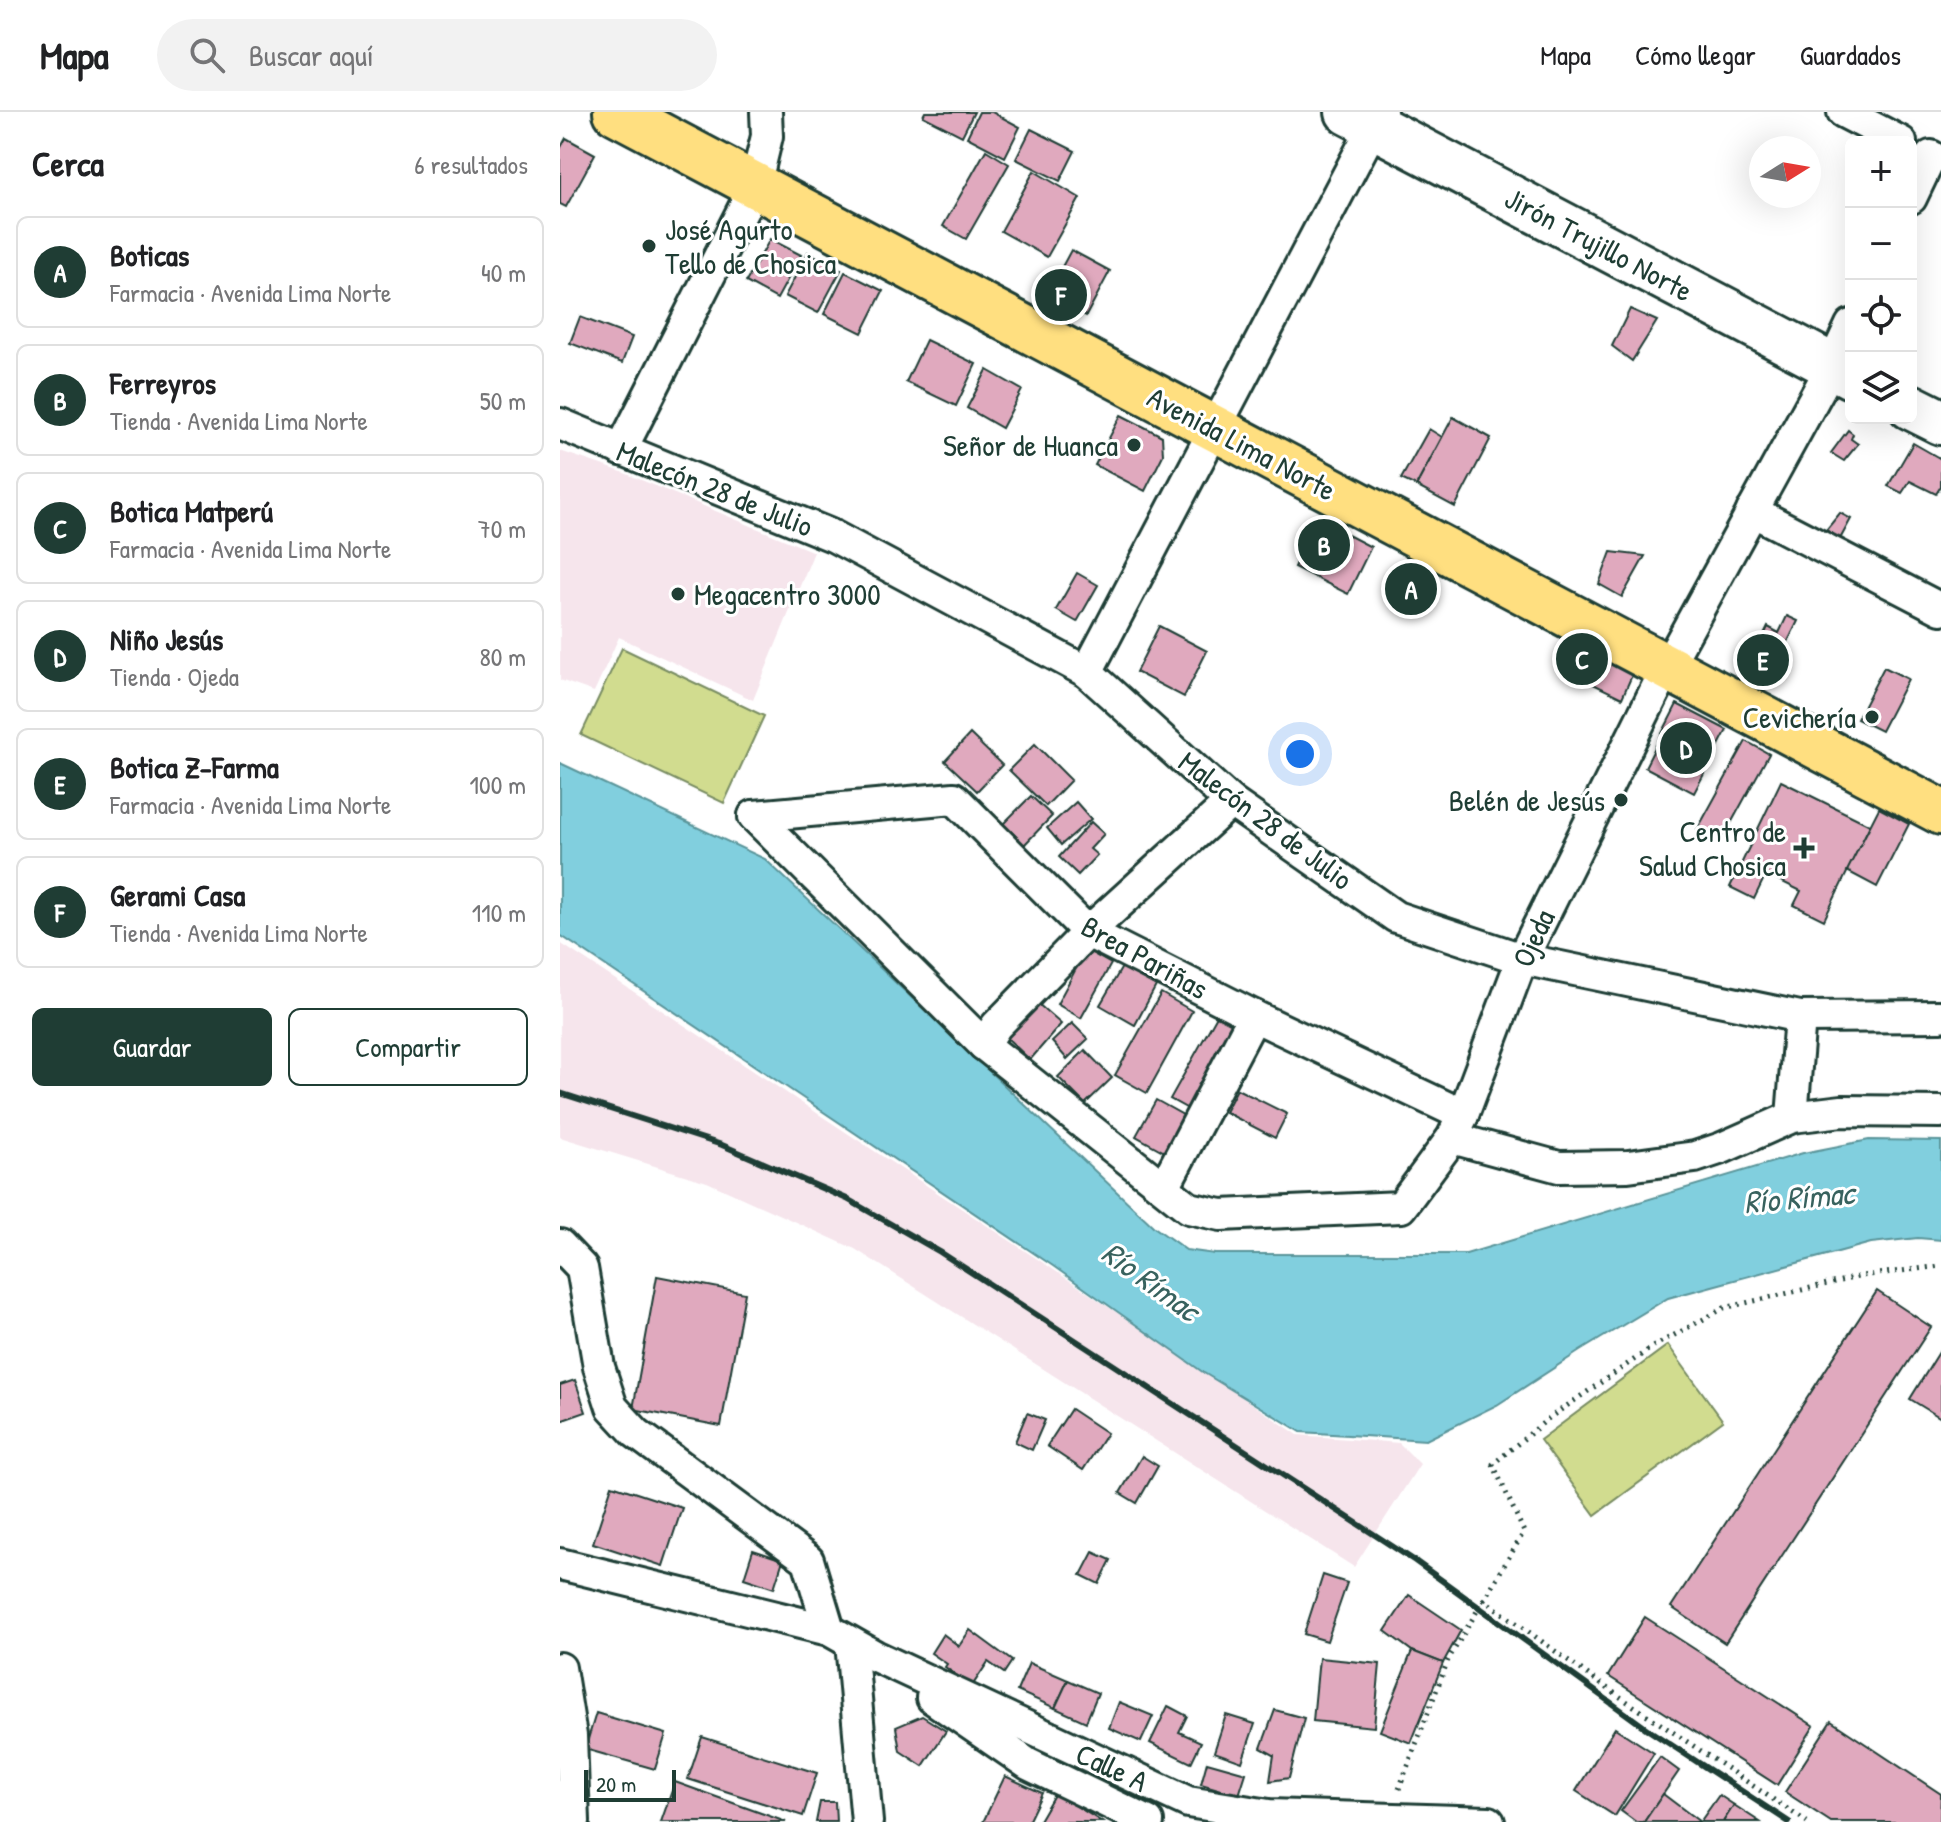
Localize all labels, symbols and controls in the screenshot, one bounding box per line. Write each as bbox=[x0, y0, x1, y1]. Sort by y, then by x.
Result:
search box bbox=[157, 19, 717, 91]
text: Mapa bbox=[40, 29, 109, 81]
icon: search bbox=[185, 33, 229, 77]
text: Buscar aquí bbox=[249, 35, 374, 75]
text: Mapa bbox=[1540, 36, 1591, 74]
text: Cómo llegar bbox=[1635, 36, 1756, 74]
text: Guardados bbox=[1800, 36, 1901, 74]
north arrow bbox=[1749, 136, 1821, 208]
map controls bbox=[1845, 136, 1917, 424]
button: + bbox=[1845, 136, 1917, 208]
text: Cerca bbox=[32, 141, 104, 187]
text: 6 resultados bbox=[414, 147, 528, 182]
street label: Jirón Trujillo Norte bbox=[1498, 178, 1700, 310]
button: − bbox=[1845, 208, 1917, 280]
place label: José Agurto Tello de Chosica bbox=[665, 209, 836, 283]
text: Boticas bbox=[110, 235, 189, 275]
marker: José Agurto Tello de Chosica bbox=[640, 237, 658, 255]
text: A bbox=[54, 255, 66, 290]
text: 40 m bbox=[481, 255, 526, 290]
pin: F bbox=[1035, 265, 1087, 325]
text: Farmacia · Avenida Lima Norte bbox=[110, 275, 391, 310]
button: locate bbox=[1845, 280, 1917, 352]
button: layers bbox=[1845, 352, 1917, 424]
text: Ferreyros bbox=[110, 363, 216, 403]
street label: Avenida Lima Norte bbox=[1141, 377, 1343, 510]
text: B bbox=[53, 383, 67, 418]
text: 50 m bbox=[480, 383, 526, 418]
text: Tienda · Avenida Lima Norte bbox=[110, 403, 368, 438]
place label: Señor de Huanca bbox=[943, 425, 1118, 465]
street label: Malecón 28 de Julio bbox=[611, 430, 819, 546]
marker: Señor de Huanca bbox=[1125, 436, 1143, 454]
text: Botica Matperú bbox=[110, 491, 273, 531]
text: C bbox=[53, 511, 67, 546]
text: 70 m bbox=[478, 511, 526, 546]
pin: B bbox=[1298, 515, 1350, 575]
text: Farmacia · Avenida Lima Norte bbox=[110, 531, 391, 566]
pin: A bbox=[1385, 559, 1437, 619]
place label: Megacentro 3000 bbox=[694, 574, 881, 614]
marker: Megacentro 3000 bbox=[669, 585, 687, 603]
text: Niño Jesús bbox=[110, 619, 223, 659]
pin: C bbox=[1556, 629, 1608, 689]
pin: E bbox=[1737, 630, 1789, 690]
text: D bbox=[54, 639, 66, 674]
text: 80 m bbox=[479, 639, 526, 674]
text: Tienda · Ojeda bbox=[110, 659, 239, 694]
place label: Cevichería bbox=[1743, 697, 1856, 737]
marker: Cevichería bbox=[1863, 708, 1881, 726]
pin: D bbox=[1660, 718, 1712, 778]
your location bbox=[1280, 734, 1320, 774]
street label: Malecón 28 de Julio bbox=[1171, 741, 1361, 899]
text: Botica Z-Farma bbox=[110, 747, 279, 787]
text: E bbox=[54, 767, 66, 802]
text: 100 m bbox=[470, 767, 526, 802]
place label: Belén de Jesús bbox=[1449, 780, 1605, 820]
text: Farmacia · Avenida Lima Norte bbox=[110, 787, 391, 822]
marker: Belén de Jesús bbox=[1612, 791, 1630, 809]
place label: Centro de Salud Chosica bbox=[1639, 811, 1786, 885]
marker: Centro de Salud Chosica bbox=[1793, 837, 1815, 859]
text: Gerami Casa bbox=[110, 875, 245, 915]
text: F bbox=[55, 895, 65, 930]
text: 110 m bbox=[472, 895, 526, 930]
street label: Ojeda bbox=[1502, 903, 1564, 973]
street label: Brea Pariñas bbox=[1075, 906, 1215, 1008]
text: Tienda · Avenida Lima Norte bbox=[110, 915, 368, 950]
button: Guardar bbox=[32, 1008, 272, 1086]
button: Compartir bbox=[288, 1008, 528, 1086]
water label: Río Rímac bbox=[1742, 1170, 1859, 1223]
water label: Río Rímac bbox=[1094, 1231, 1211, 1333]
street label: Calle A bbox=[1070, 1733, 1155, 1801]
scale bar bbox=[584, 1766, 676, 1802]
text: 20 m bbox=[596, 1769, 636, 1799]

